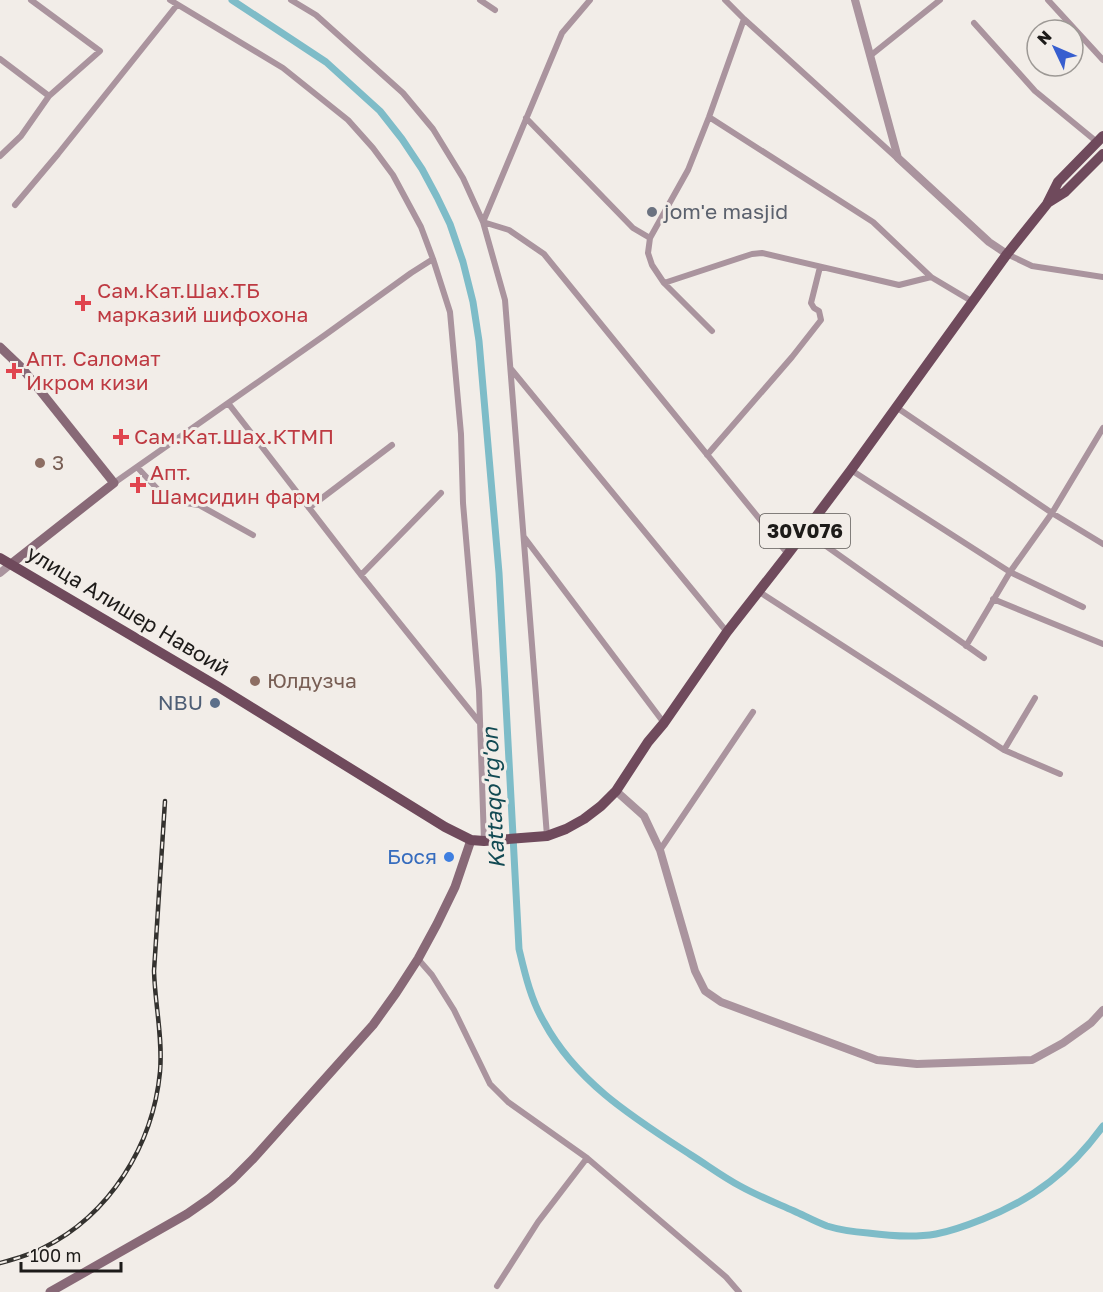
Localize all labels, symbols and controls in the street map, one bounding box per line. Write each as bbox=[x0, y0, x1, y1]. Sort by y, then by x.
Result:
north arrow bbox=[1025, 18, 1085, 78]
text: N bbox=[1033, 26, 1056, 49]
place label: jom'e masjid bbox=[663, 198, 788, 224]
marker: jom'e masjid bbox=[645, 205, 659, 219]
place label: Сам.Кат.Шах.ТБ марказий шифохона bbox=[97, 277, 308, 327]
marker: Сам.Кат.Шах.ТБ марказий шифохона bbox=[74, 294, 92, 312]
place label: Апт. Саломат Икром кизи bbox=[26, 345, 161, 395]
marker: Апт. Саломат Икром кизи bbox=[7, 364, 21, 378]
place label: Сам.Кат.Шах.КТМП bbox=[134, 423, 334, 449]
marker: Сам.Кат.Шах.КТМП bbox=[112, 428, 130, 446]
place label: 3 bbox=[52, 449, 64, 475]
marker: 3 bbox=[33, 456, 47, 470]
place label: Апт. Шамсидин фарм bbox=[150, 459, 321, 509]
marker: Апт. Шамсидин фарм bbox=[131, 478, 145, 492]
road number: 30V076 bbox=[760, 514, 850, 548]
street label: улица Алишер Навоий bbox=[23, 539, 234, 681]
place label: Юлдузча bbox=[267, 667, 357, 693]
marker: Юлдузча bbox=[248, 674, 262, 688]
place label: NBU bbox=[158, 689, 203, 715]
marker: NBU bbox=[208, 696, 222, 710]
water label: Kattaqo'rg'on bbox=[475, 725, 510, 869]
place label: Бося bbox=[387, 843, 437, 869]
marker: Бося bbox=[442, 850, 456, 864]
scale bar bbox=[21, 1235, 122, 1273]
text: 100 m bbox=[30, 1244, 81, 1266]

